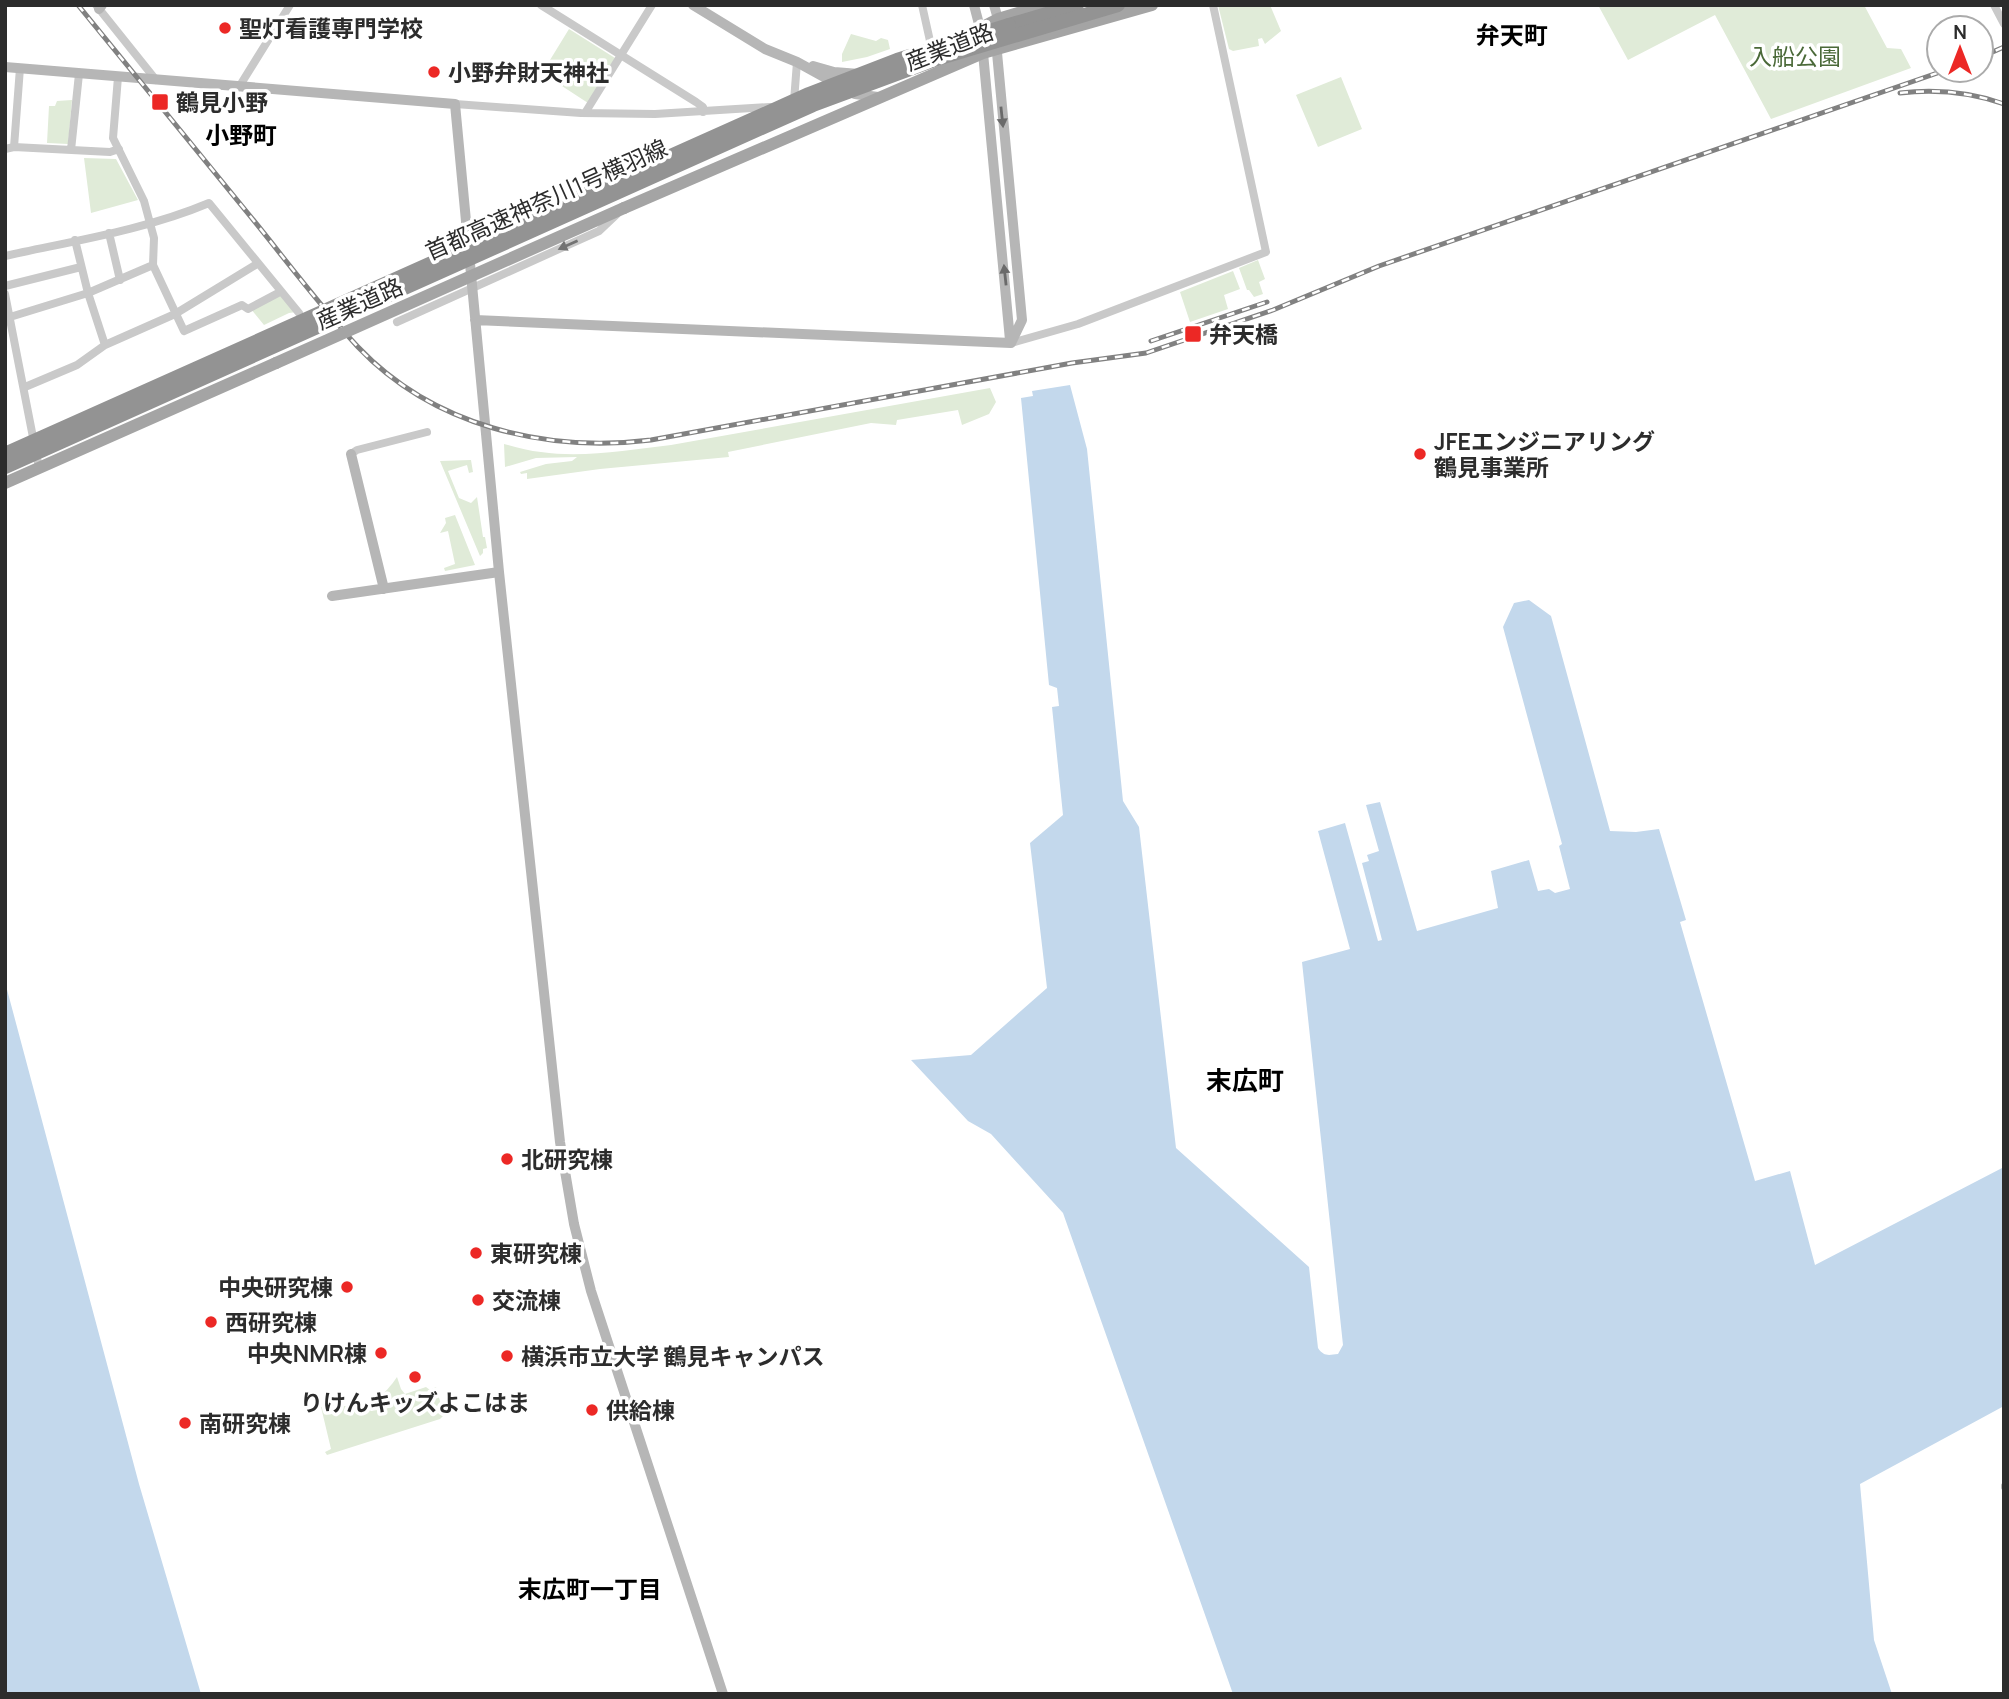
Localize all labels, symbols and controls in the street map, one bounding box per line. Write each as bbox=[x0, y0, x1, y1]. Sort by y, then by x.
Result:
place label: 聖灯看護専門学校 bbox=[239, 12, 423, 44]
north arrow bbox=[1925, 14, 1995, 84]
street label: 産業道路 bbox=[900, 15, 998, 77]
district label: 弁天町 bbox=[1476, 18, 1548, 51]
text: N bbox=[1953, 19, 1967, 45]
marker: 聖灯看護専門学校 bbox=[217, 20, 233, 36]
park label: 入船公園 bbox=[1749, 40, 1841, 72]
place label: 小野弁財天神社 bbox=[448, 56, 609, 88]
marker: 小野弁財天神社 bbox=[426, 64, 442, 80]
place label: 鶴見小野 bbox=[176, 86, 268, 118]
marker: 鶴見小野 bbox=[150, 92, 170, 112]
one-way arrow bbox=[997, 106, 1008, 128]
district label: 小野町 bbox=[205, 118, 277, 151]
street label: 首都高速神奈川1号横羽線 bbox=[420, 131, 672, 267]
one-way arrow bbox=[558, 239, 578, 251]
one-way arrow bbox=[999, 264, 1010, 286]
street label: 産業道路 bbox=[310, 270, 408, 336]
place label: 弁天橋 bbox=[1209, 318, 1278, 350]
marker: 弁天橋 bbox=[1183, 324, 1203, 344]
place label: JFEエンジニアリング 鶴見事業所 bbox=[1434, 425, 1655, 483]
marker: JFEエンジニアリング 鶴見事業所 bbox=[1412, 446, 1428, 462]
district label: 末広町 bbox=[1206, 1062, 1284, 1098]
place label: 北研究棟 bbox=[521, 1143, 613, 1175]
marker: 北研究棟 bbox=[499, 1151, 515, 1167]
place label: 東研究棟 bbox=[490, 1237, 582, 1269]
marker: 東研究棟 bbox=[468, 1245, 484, 1261]
place label: 中央研究棟 bbox=[218, 1271, 333, 1303]
marker: 中央研究棟 bbox=[339, 1279, 355, 1295]
place label: 交流棟 bbox=[492, 1284, 561, 1316]
marker: 交流棟 bbox=[470, 1292, 486, 1308]
place label: 西研究棟 bbox=[225, 1306, 317, 1338]
marker: 西研究棟 bbox=[203, 1314, 219, 1330]
place label: 中央NMR棟 bbox=[247, 1337, 367, 1369]
place label: 横浜市立大学 鶴見キャンパス bbox=[521, 1340, 825, 1372]
marker: 中央NMR棟 bbox=[373, 1345, 389, 1361]
marker: 横浜市立大学 鶴見キャンパス bbox=[499, 1348, 515, 1364]
marker: りけんキッズよこはま bbox=[407, 1369, 423, 1385]
place label: りけんキッズよこはま bbox=[300, 1386, 530, 1418]
place label: 供給棟 bbox=[606, 1394, 675, 1426]
marker: 供給棟 bbox=[584, 1402, 600, 1418]
place label: 南研究棟 bbox=[199, 1407, 291, 1439]
marker: 南研究棟 bbox=[177, 1415, 193, 1431]
district label: 末広町一丁目 bbox=[518, 1572, 662, 1605]

